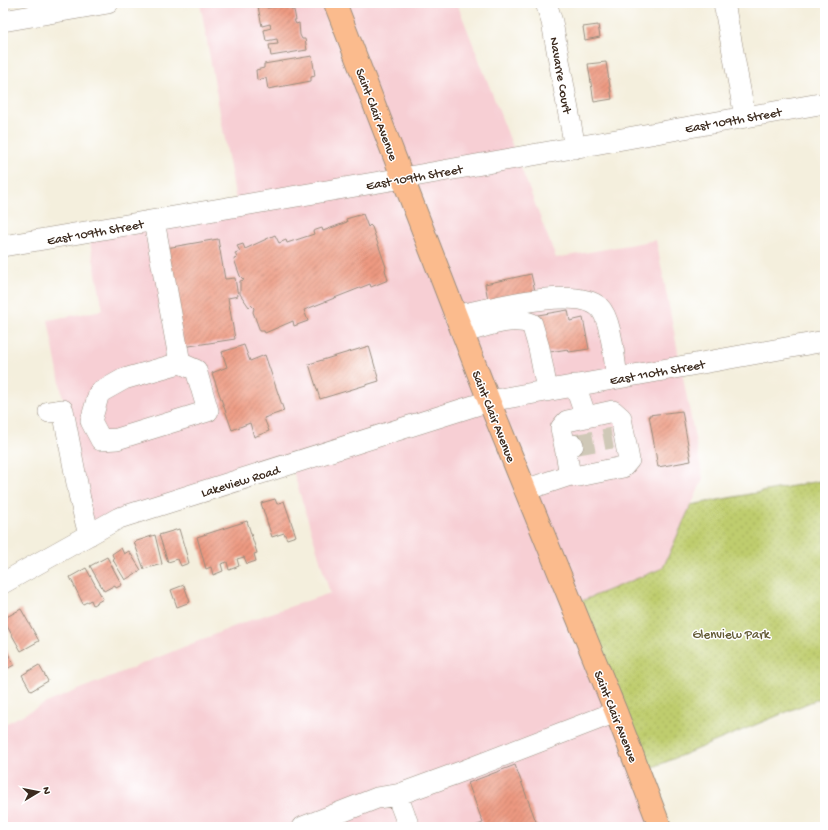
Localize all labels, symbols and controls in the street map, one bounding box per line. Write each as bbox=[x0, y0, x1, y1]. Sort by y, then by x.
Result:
street label: Navarre Court bbox=[545, 36, 574, 117]
street label: Saint Clair Avenue bbox=[351, 67, 400, 163]
street label: East 109th Street bbox=[684, 105, 784, 137]
street label: East 109th Street bbox=[365, 162, 465, 194]
street label: East 109th Street bbox=[46, 217, 146, 249]
street label: East 110th Street bbox=[609, 357, 708, 389]
street label: Saint Clair Avenue bbox=[467, 369, 518, 465]
street label: Lakeview Road bbox=[200, 463, 283, 501]
park label: Glenview Park bbox=[692, 628, 771, 643]
street label: Saint Clair Avenue bbox=[589, 669, 640, 765]
north arrow bbox=[18, 772, 58, 812]
text: N bbox=[39, 786, 52, 795]

